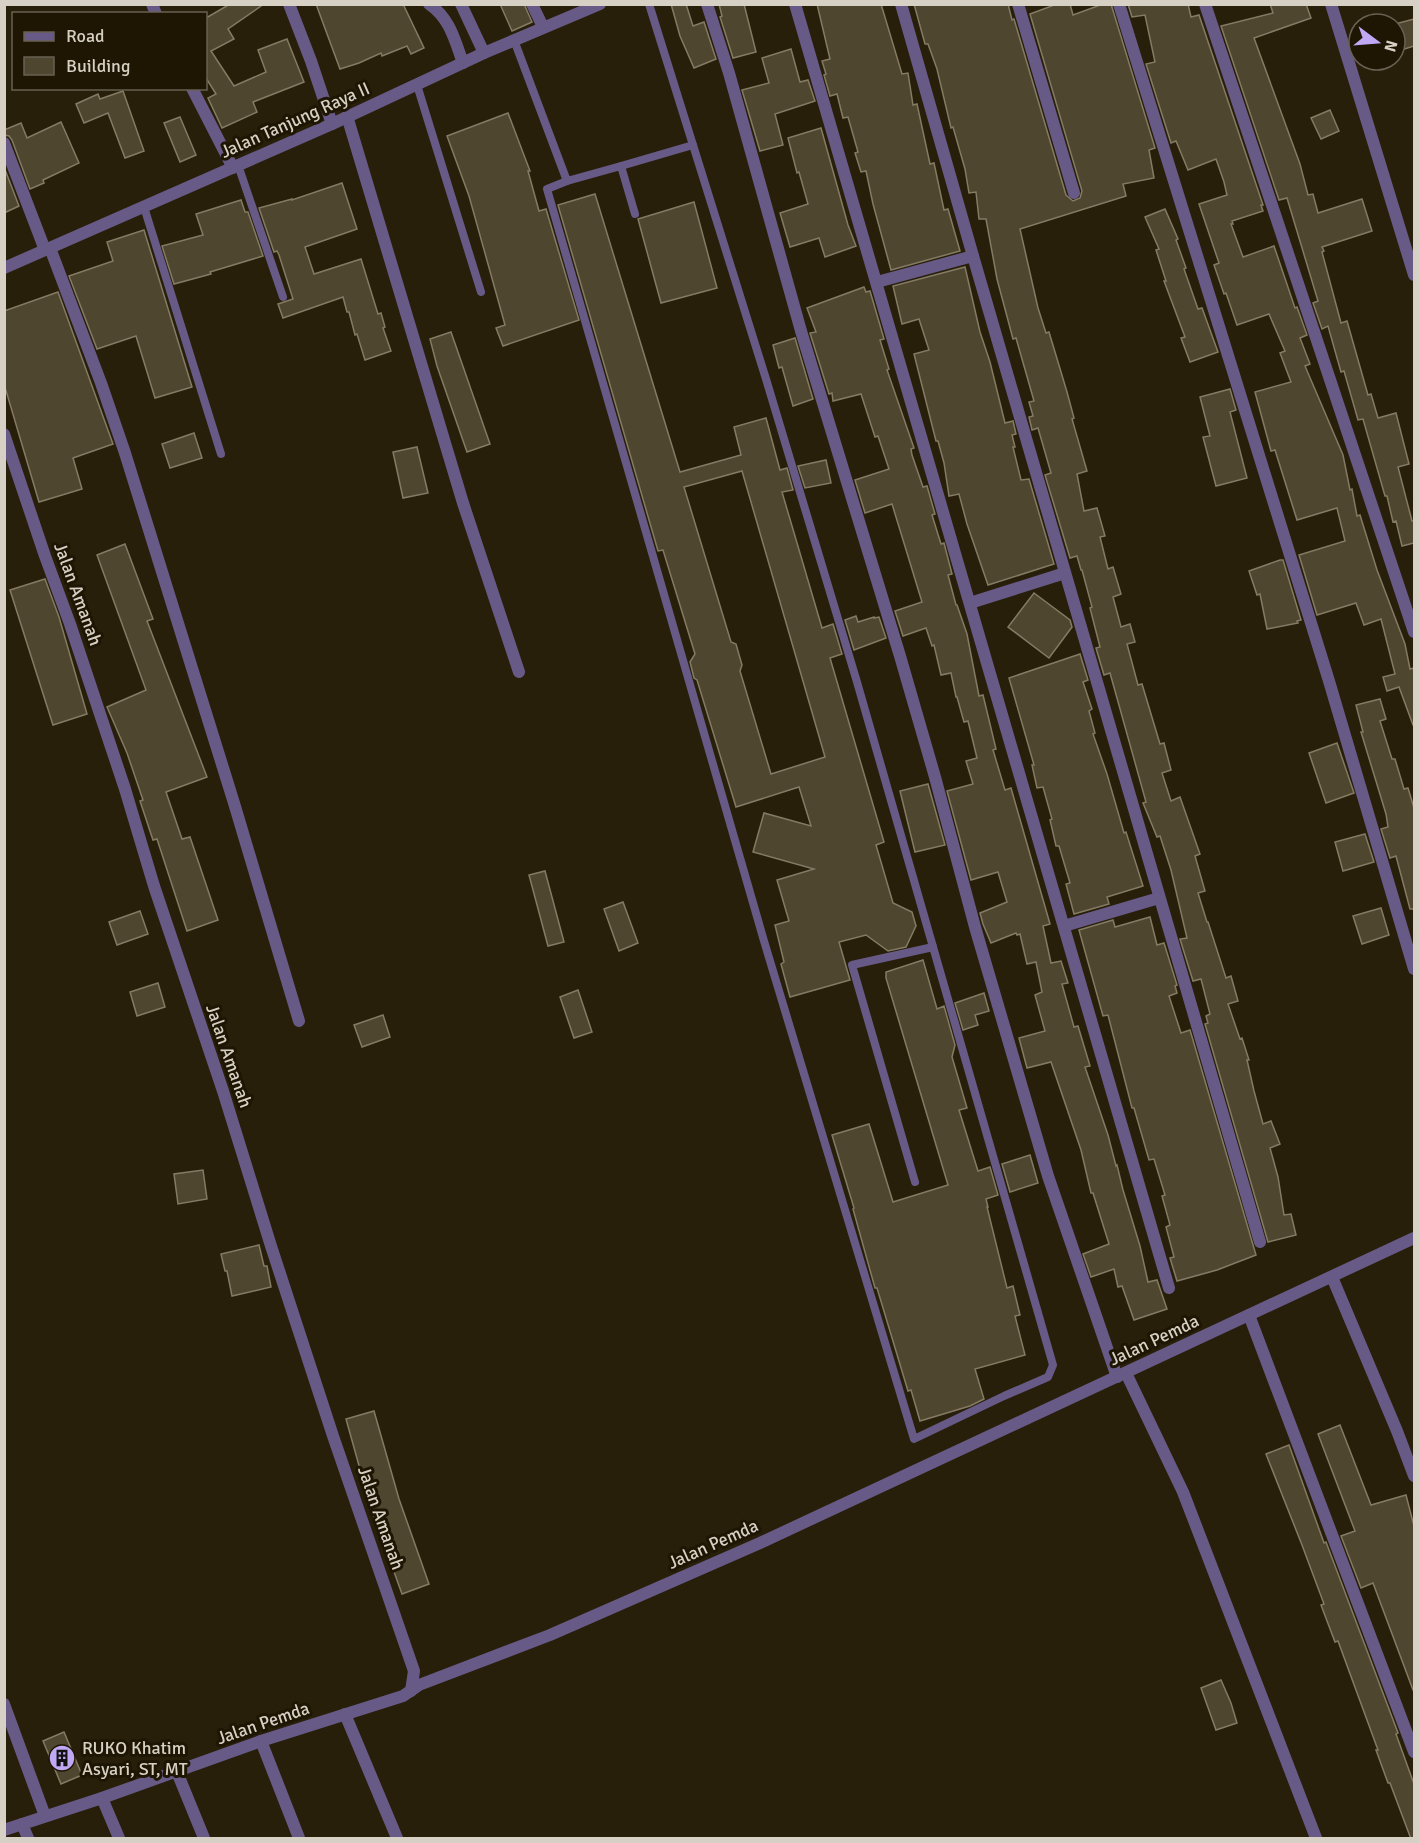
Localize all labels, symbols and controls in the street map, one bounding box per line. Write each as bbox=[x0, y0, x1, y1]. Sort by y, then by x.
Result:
legend bbox=[12, 12, 207, 90]
north arrow bbox=[1347, 12, 1407, 72]
text: Road bbox=[66, 25, 105, 47]
text: N bbox=[1379, 38, 1402, 54]
text: Building bbox=[66, 55, 130, 77]
street label: Jalan Tanjung Raya II bbox=[217, 77, 373, 163]
street label: Jalan Amanah bbox=[49, 539, 107, 649]
street label: Jalan Amanah bbox=[201, 1001, 257, 1111]
street label: Jalan Pemda bbox=[1106, 1310, 1202, 1370]
street label: Jalan Amanah bbox=[353, 1463, 409, 1573]
street label: Jalan Pemda bbox=[664, 1514, 762, 1574]
street label: Jalan Pemda bbox=[214, 1697, 312, 1749]
place label: RUKO Khatim Asyari, ST, MT bbox=[82, 1737, 188, 1780]
building icon: RUKO Khatim Asyari, ST, MT bbox=[47, 1743, 77, 1773]

